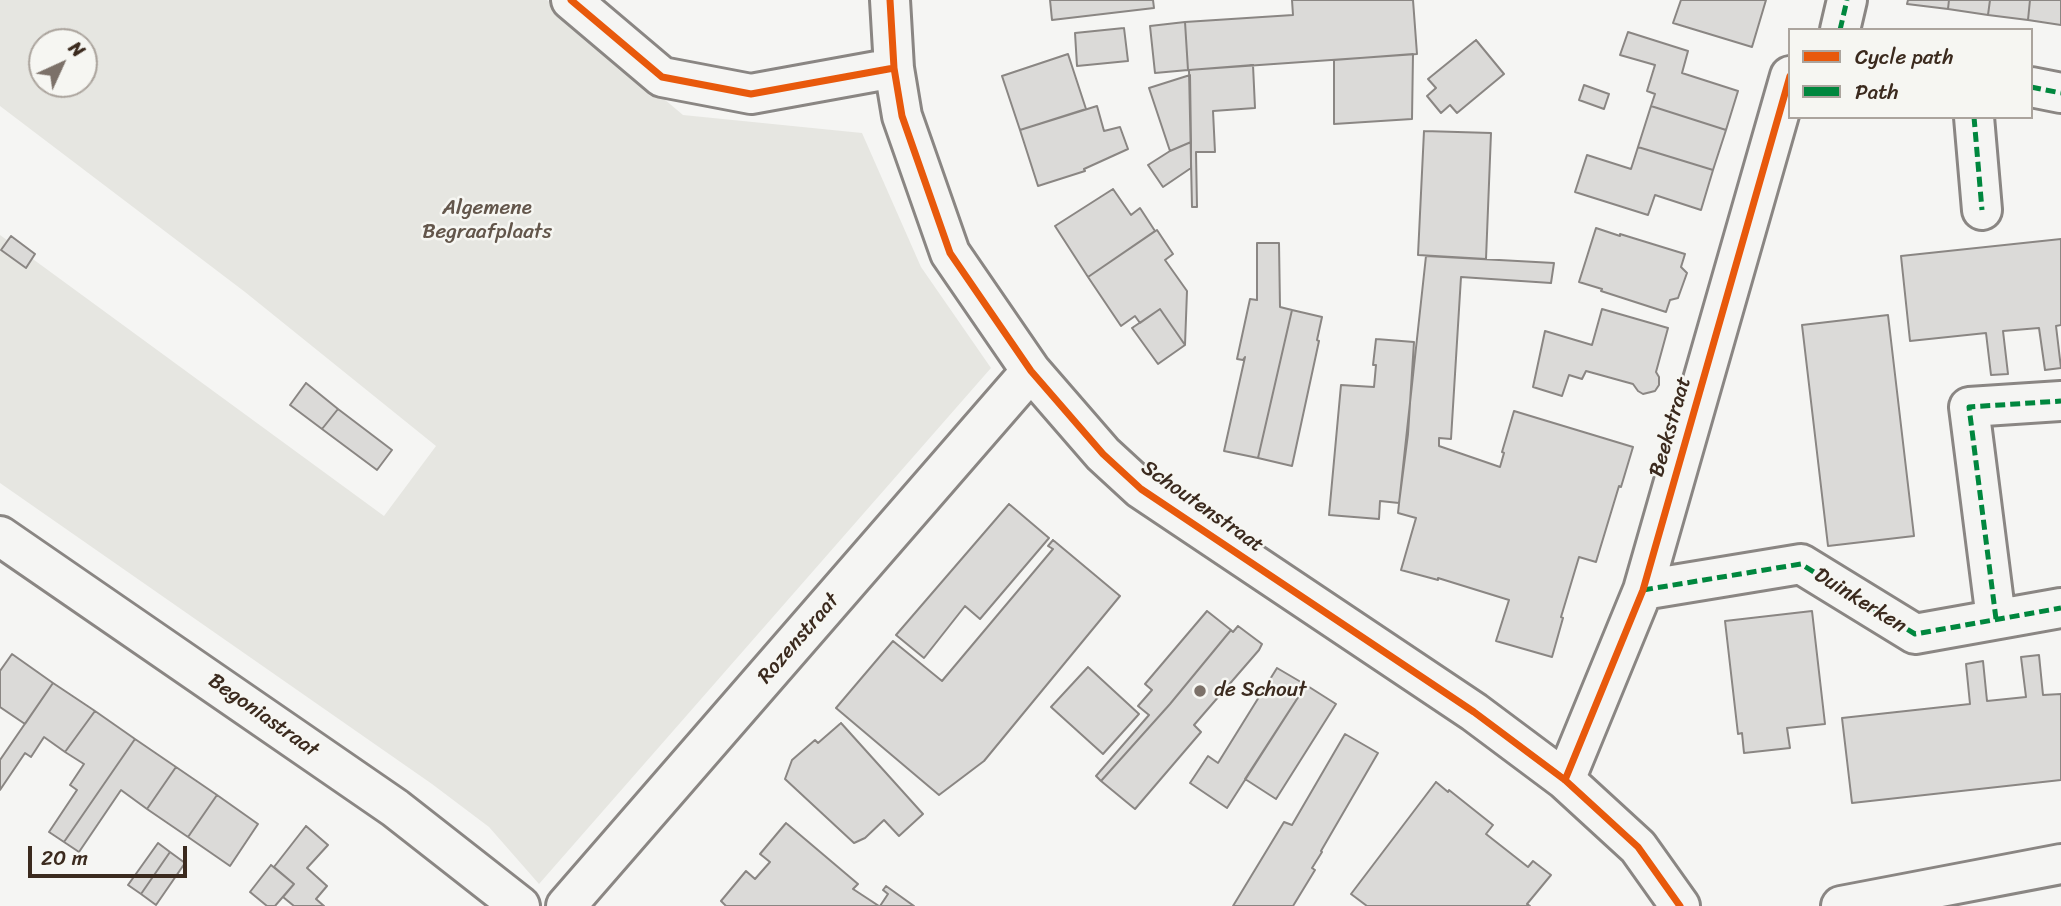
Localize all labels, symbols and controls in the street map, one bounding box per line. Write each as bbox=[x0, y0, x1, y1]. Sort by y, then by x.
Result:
north arrow bbox=[28, 28, 98, 98]
legend bbox=[1788, 28, 2033, 119]
text: N bbox=[60, 33, 93, 66]
text: Cycle path bbox=[1855, 38, 1954, 76]
text: Path bbox=[1855, 73, 1898, 111]
park label: Algemene Begraafplaats bbox=[422, 196, 552, 246]
street label: Beekstraat bbox=[1645, 374, 1697, 480]
street label: Schoutenstraat bbox=[1136, 456, 1268, 558]
street label: Duinkerken bbox=[1809, 563, 1911, 639]
street label: Rozenstraat bbox=[753, 589, 845, 689]
street label: Begoniastraat bbox=[203, 669, 323, 763]
place label: de Schout bbox=[1214, 678, 1306, 704]
marker: de Schout bbox=[1192, 683, 1208, 699]
scale bar bbox=[32, 832, 191, 876]
text: 20 m bbox=[41, 839, 88, 877]

